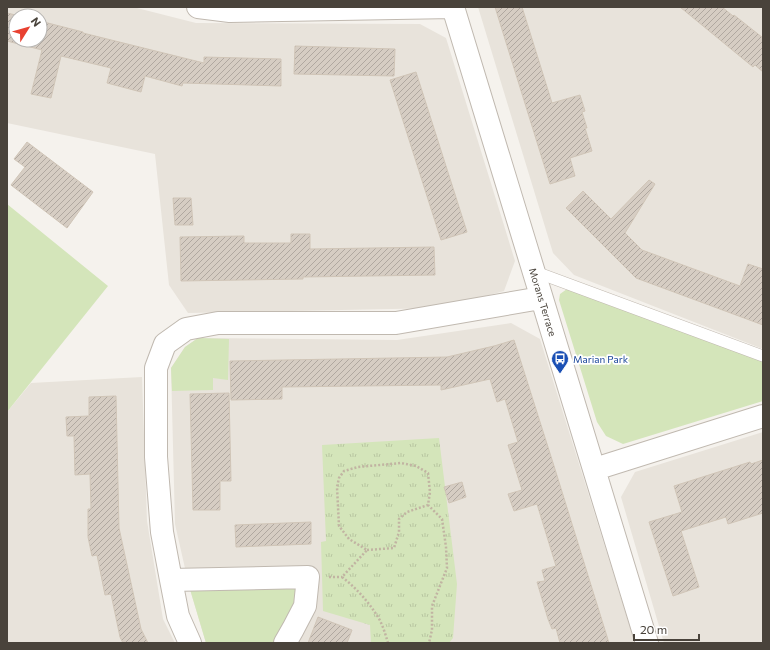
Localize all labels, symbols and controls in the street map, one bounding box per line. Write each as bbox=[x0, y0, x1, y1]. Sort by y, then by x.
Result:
north arrow bbox=[8, 8, 48, 48]
text: N bbox=[29, 14, 44, 29]
street label: Morans Terrace bbox=[527, 266, 559, 338]
bus stop icon: Marian Park bbox=[550, 349, 570, 374]
place label: Marian Park bbox=[573, 353, 629, 365]
scale bar bbox=[634, 616, 699, 642]
text: 20 m bbox=[640, 622, 667, 636]

